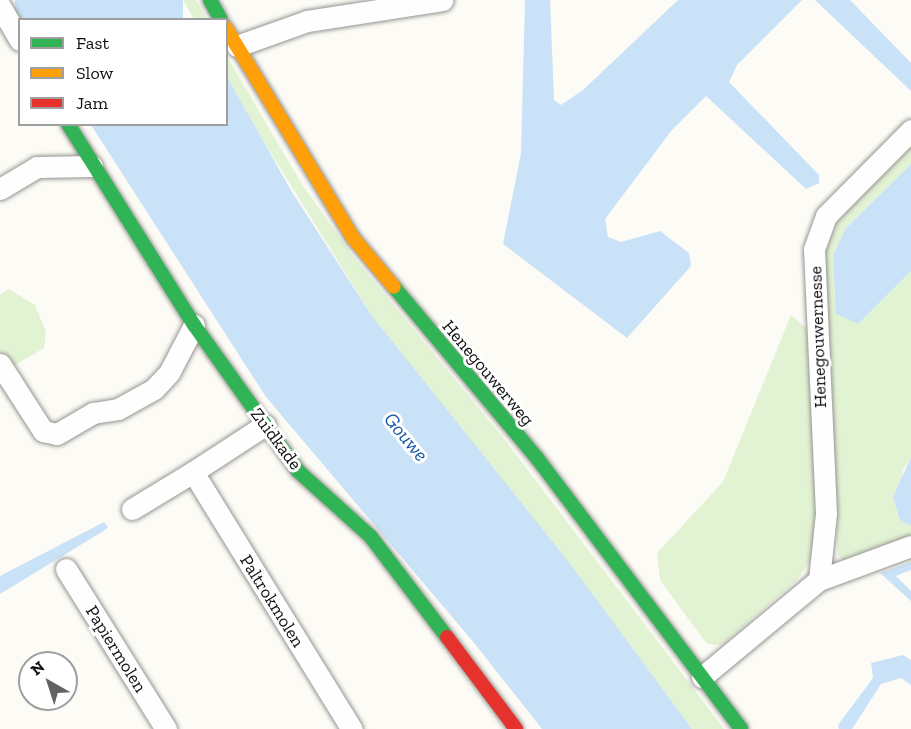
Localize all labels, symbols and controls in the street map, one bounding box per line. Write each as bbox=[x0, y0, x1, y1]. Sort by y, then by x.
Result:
legend bbox=[18, 18, 228, 126]
text: Fast bbox=[76, 32, 109, 54]
text: Slow bbox=[76, 62, 113, 84]
text: Jam bbox=[76, 92, 108, 114]
street label: Henegouwernesse bbox=[805, 266, 831, 408]
street label: Henegouwerweg bbox=[438, 316, 538, 430]
street label: Zuidkade bbox=[246, 404, 306, 474]
water label: Gouwe bbox=[379, 408, 433, 466]
street label: Paltrokmolen bbox=[235, 551, 309, 651]
street label: Papiermolen bbox=[81, 602, 151, 696]
north arrow bbox=[18, 651, 78, 711]
text: N bbox=[27, 657, 48, 679]

